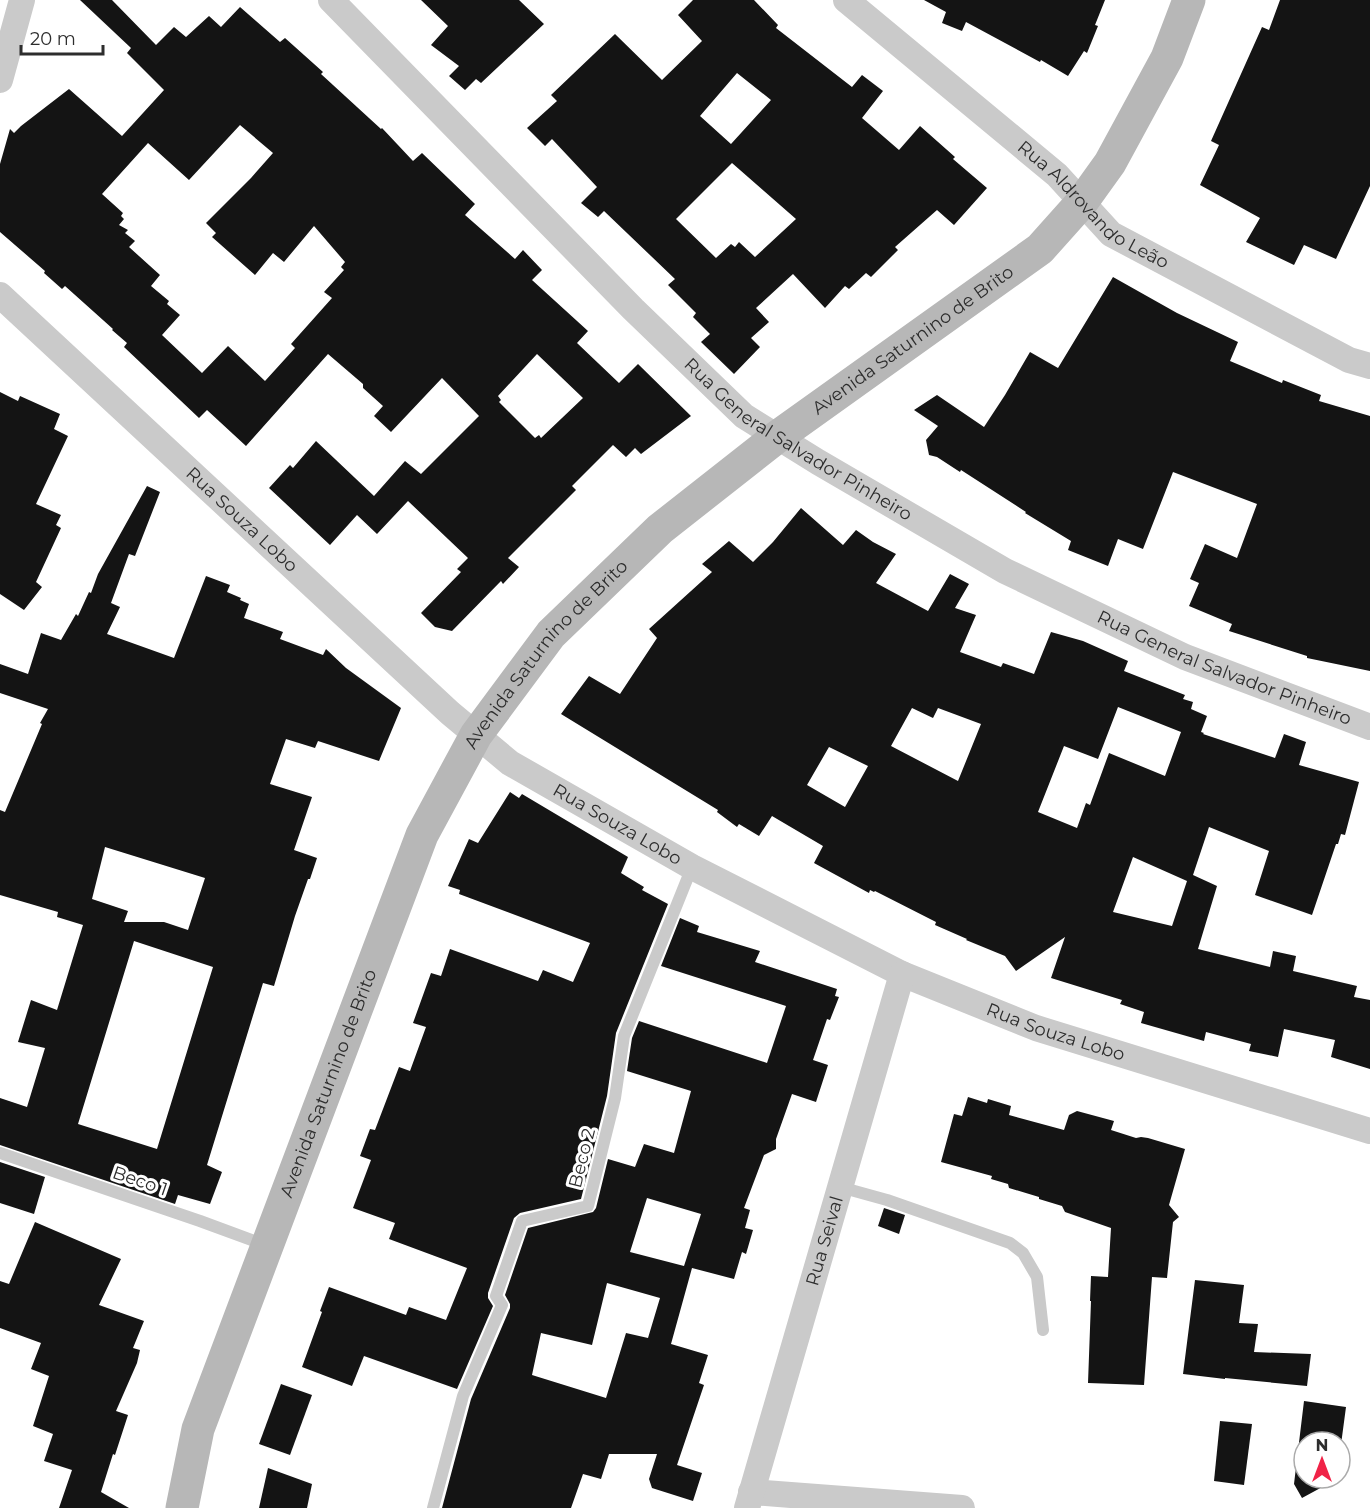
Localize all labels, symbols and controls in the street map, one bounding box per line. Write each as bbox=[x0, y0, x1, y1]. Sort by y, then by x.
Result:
scale bar bbox=[21, 18, 104, 56]
text: 20 m bbox=[30, 28, 76, 50]
street label: Rua Aldrovando Leão bbox=[1013, 136, 1173, 274]
street label: Avenida Saturnino de Brito bbox=[808, 261, 1018, 419]
street label: Rua General Salvador Pinheiro bbox=[680, 353, 916, 525]
street label: Rua Souza Lobo bbox=[181, 462, 302, 577]
street label: Avenida Saturnino de Brito bbox=[460, 555, 632, 753]
street label: Rua General Salvador Pinheiro bbox=[1094, 606, 1355, 730]
street label: Rua Souza Lobo bbox=[549, 779, 686, 870]
street label: Avenida Saturnino de Brito bbox=[275, 966, 381, 1201]
street label: Rua Souza Lobo bbox=[983, 998, 1127, 1066]
street label: Beco 2 bbox=[564, 1126, 600, 1190]
street label: Beco 1 bbox=[110, 1161, 170, 1201]
street label: Rua Seival bbox=[801, 1194, 848, 1288]
north arrow bbox=[1292, 1430, 1352, 1490]
text: N bbox=[1316, 1436, 1328, 1455]

